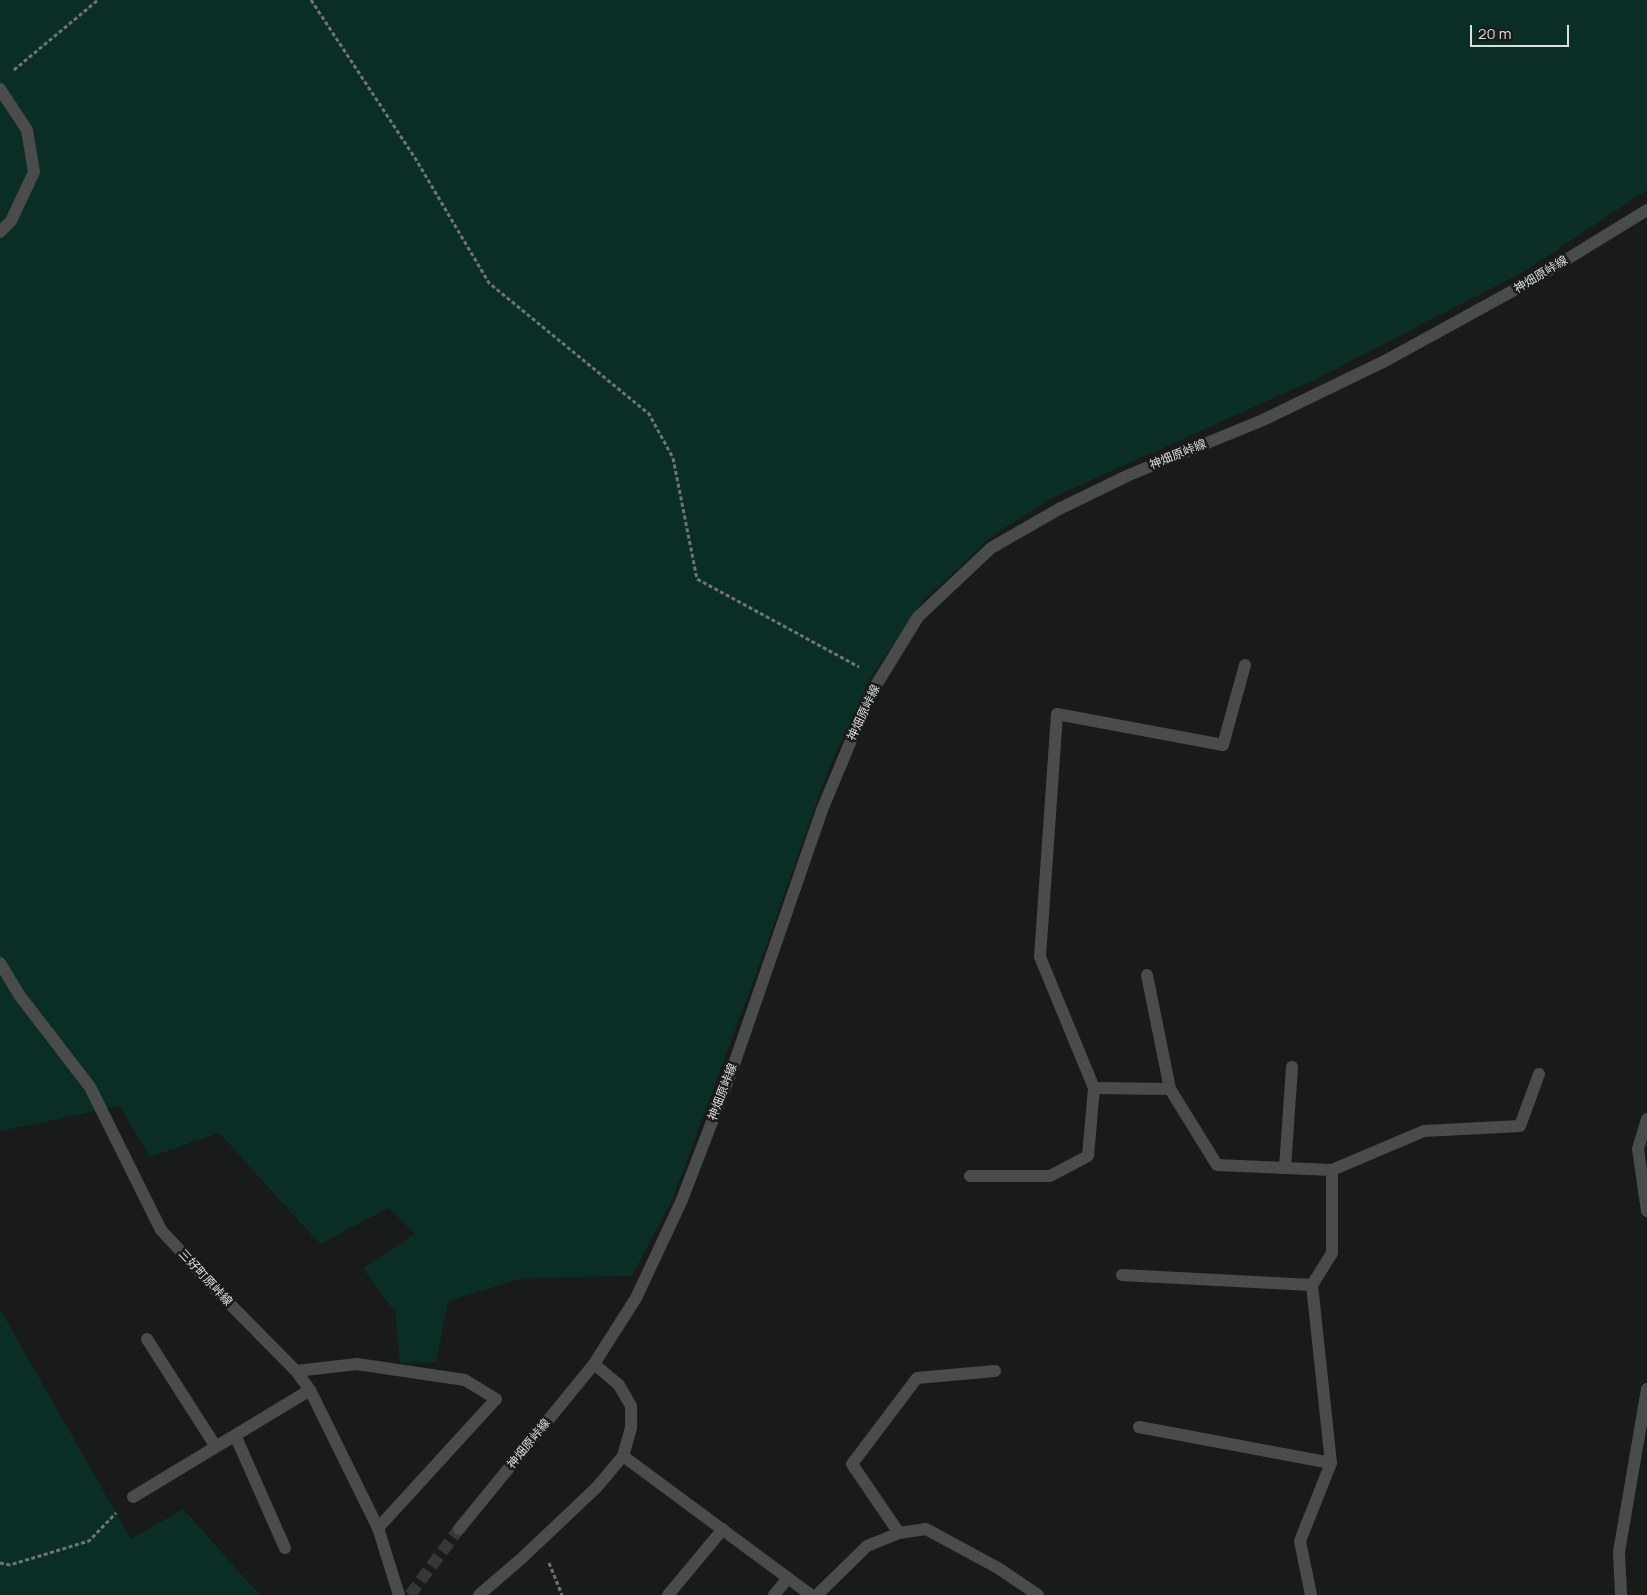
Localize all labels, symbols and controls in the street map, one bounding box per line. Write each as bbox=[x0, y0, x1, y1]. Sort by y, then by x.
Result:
scale bar bbox=[1472, 15, 1571, 47]
text: 20 m bbox=[1478, 23, 1511, 44]
street label: 神畑原峠線 bbox=[1512, 253, 1570, 297]
street label: 神畑原峠線 bbox=[1147, 437, 1209, 473]
street label: 神畑原峠線 bbox=[845, 683, 883, 743]
street label: 神畑原峠線 bbox=[706, 1061, 740, 1123]
street label: 三好町原峠線 bbox=[175, 1247, 235, 1309]
street label: 神畑原峠線 bbox=[505, 1416, 553, 1472]

